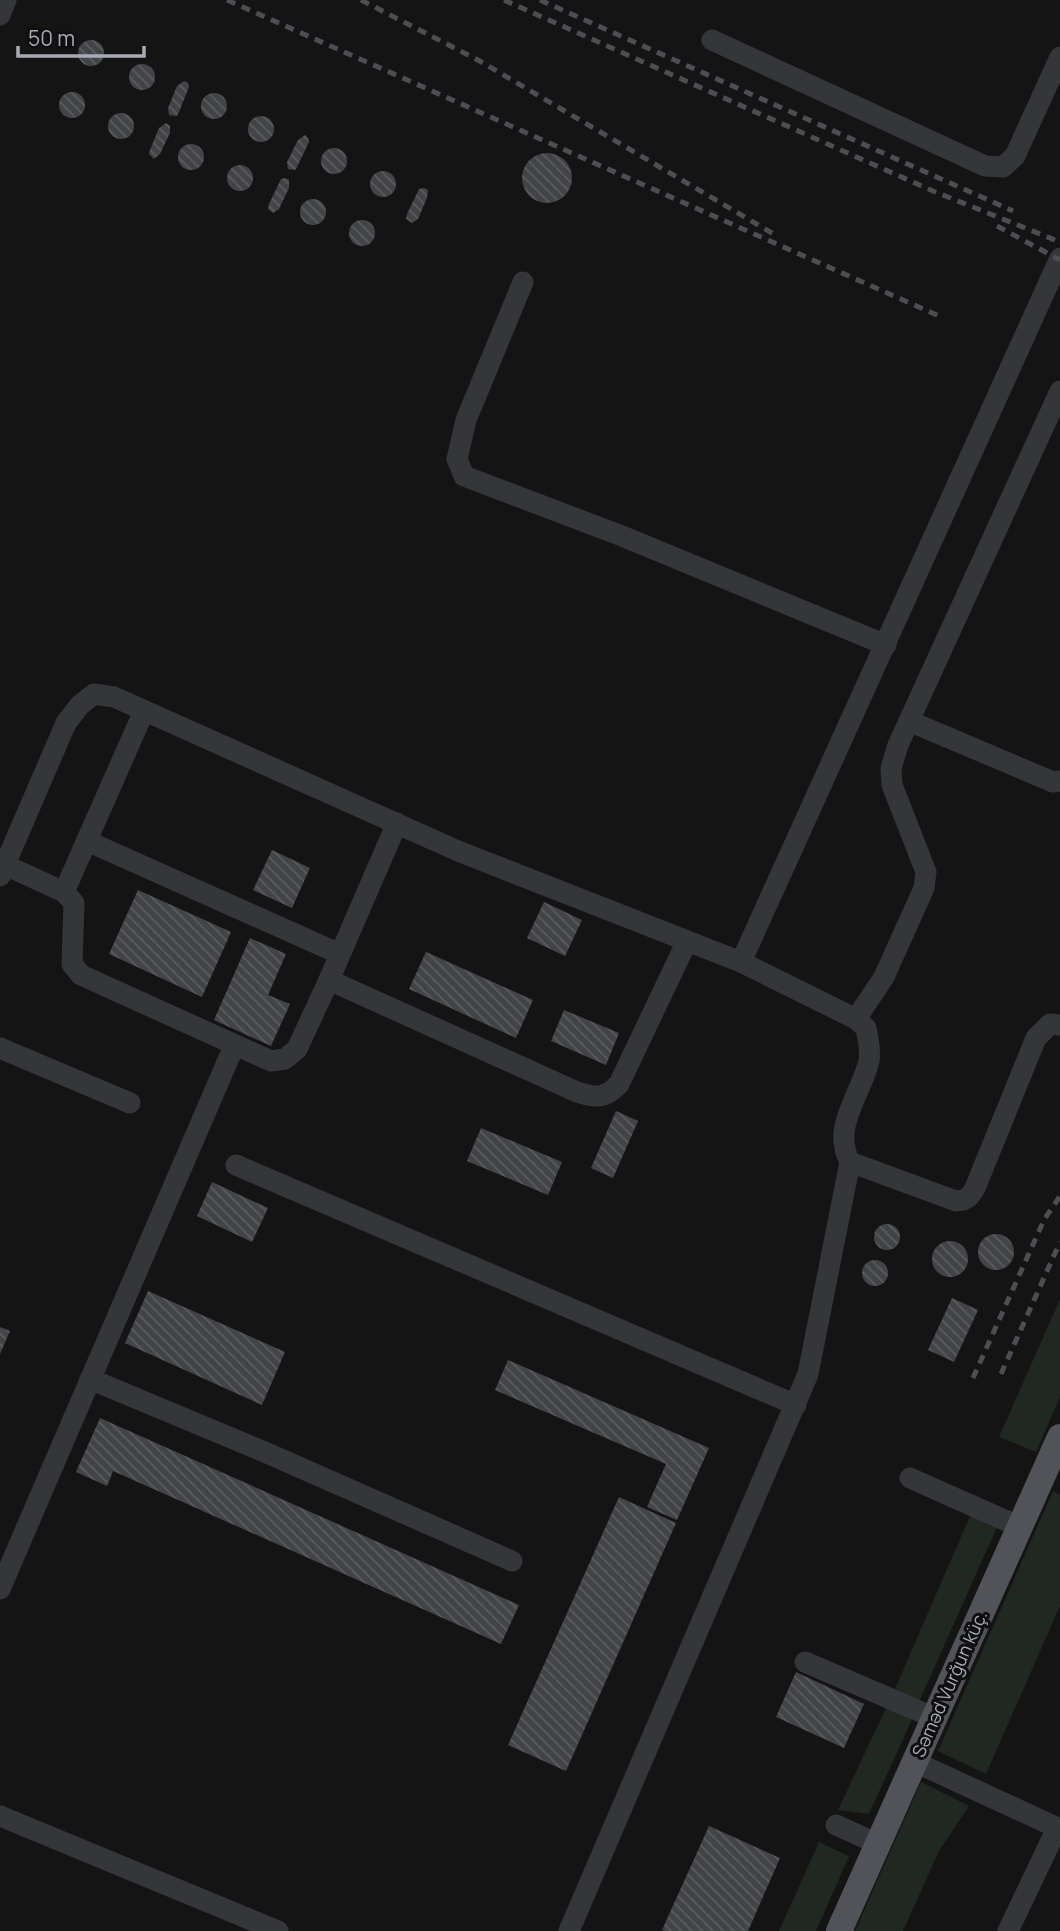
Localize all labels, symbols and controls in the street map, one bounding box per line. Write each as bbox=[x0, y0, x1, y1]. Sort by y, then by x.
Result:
scale bar bbox=[18, 14, 144, 58]
text: 50 m bbox=[28, 24, 75, 52]
street label: Səməd Vurğun küç. bbox=[906, 1606, 992, 1761]

